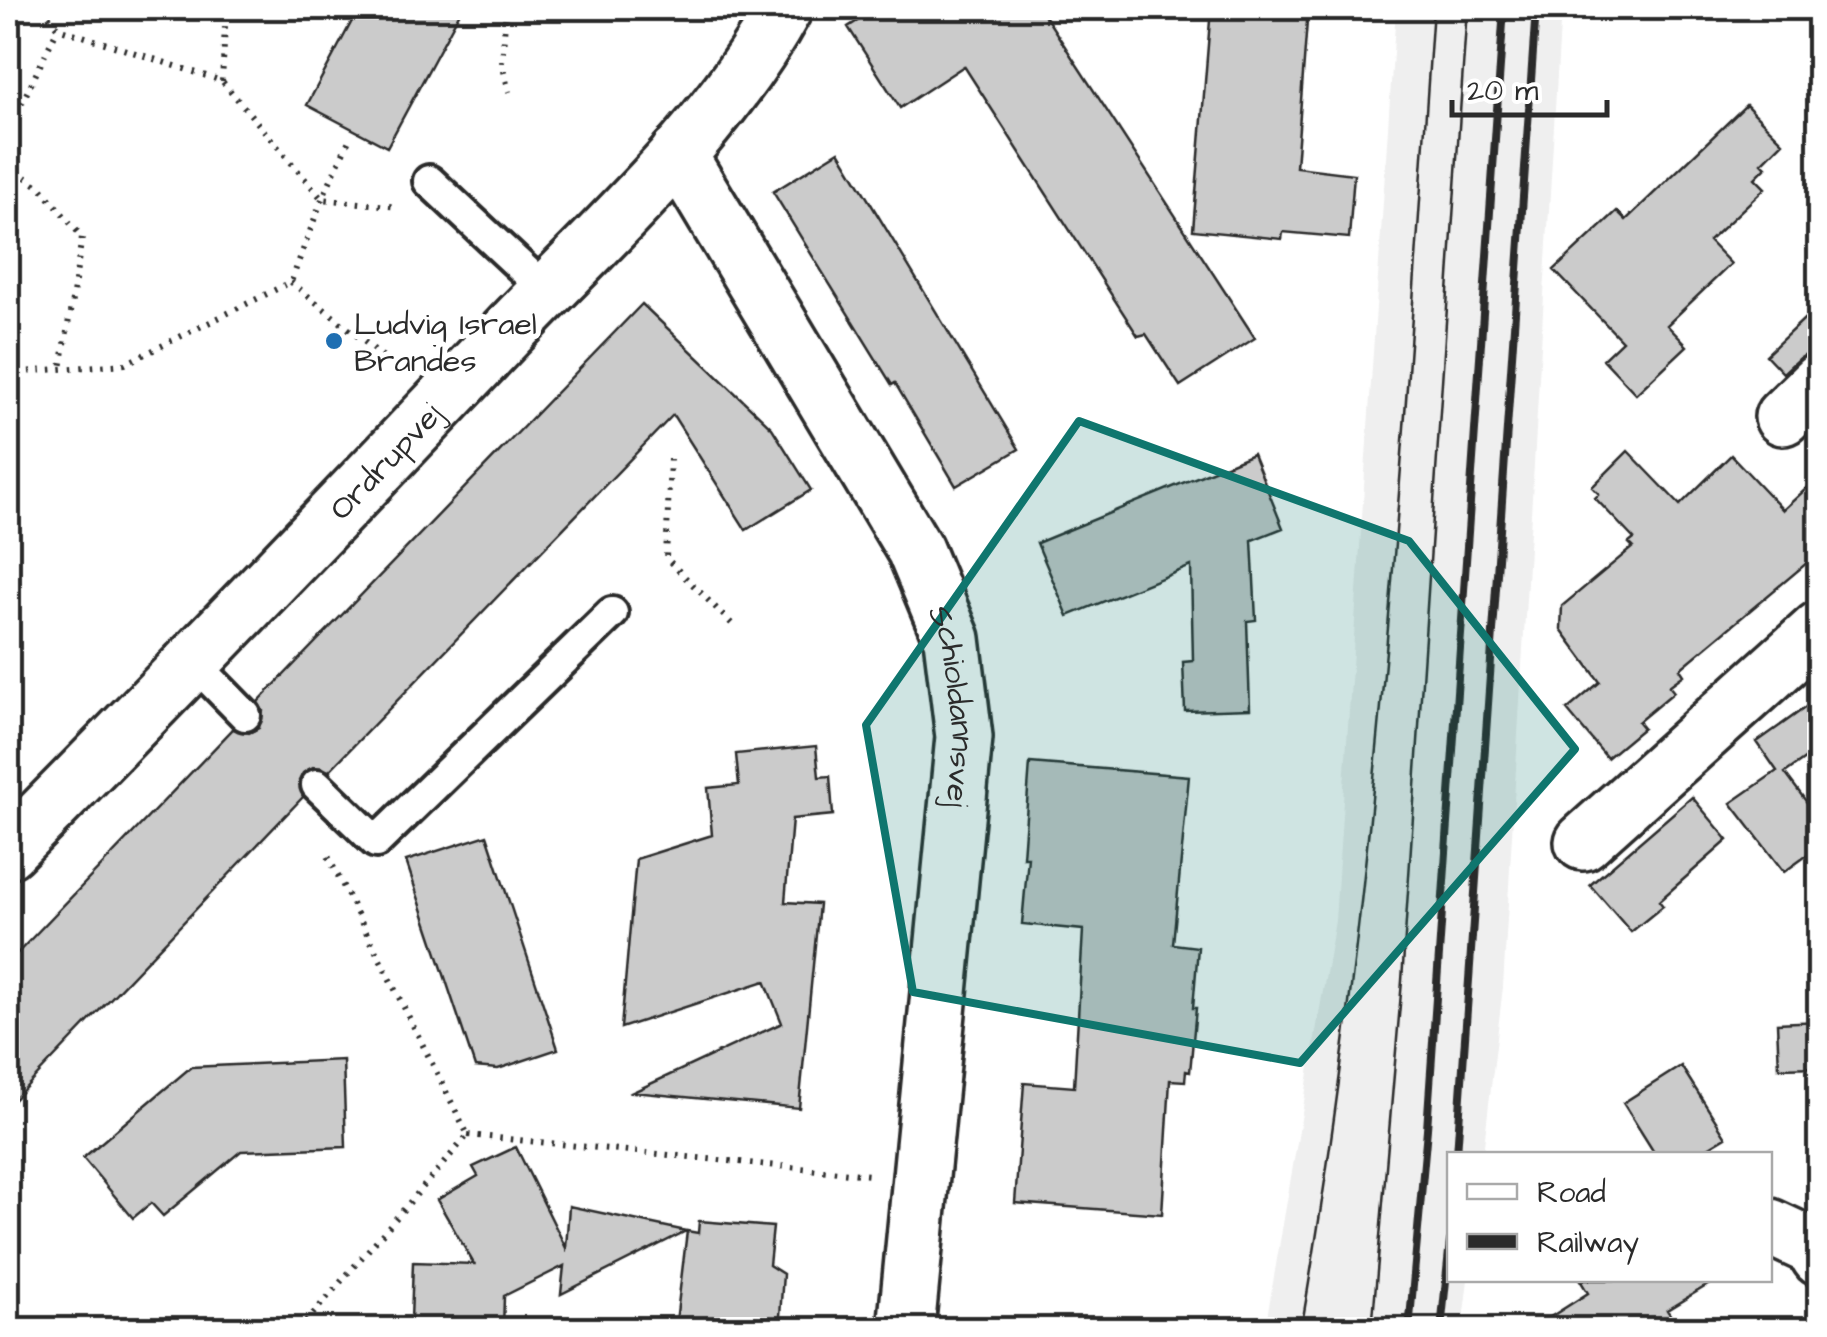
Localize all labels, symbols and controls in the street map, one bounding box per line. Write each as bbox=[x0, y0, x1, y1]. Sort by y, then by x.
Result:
scale bar bbox=[1452, 55, 1607, 117]
text: 20 m bbox=[1467, 70, 1539, 112]
place label: Ludvig Israel Brandes bbox=[354, 302, 537, 384]
marker: Ludvig Israel Brandes bbox=[323, 330, 345, 352]
street label: Ordrupvej bbox=[319, 393, 453, 531]
street label: Schioldannsvej bbox=[916, 598, 985, 810]
legend bbox=[1447, 1152, 1772, 1282]
text: Road bbox=[1537, 1172, 1606, 1214]
text: Railway bbox=[1537, 1222, 1639, 1265]

